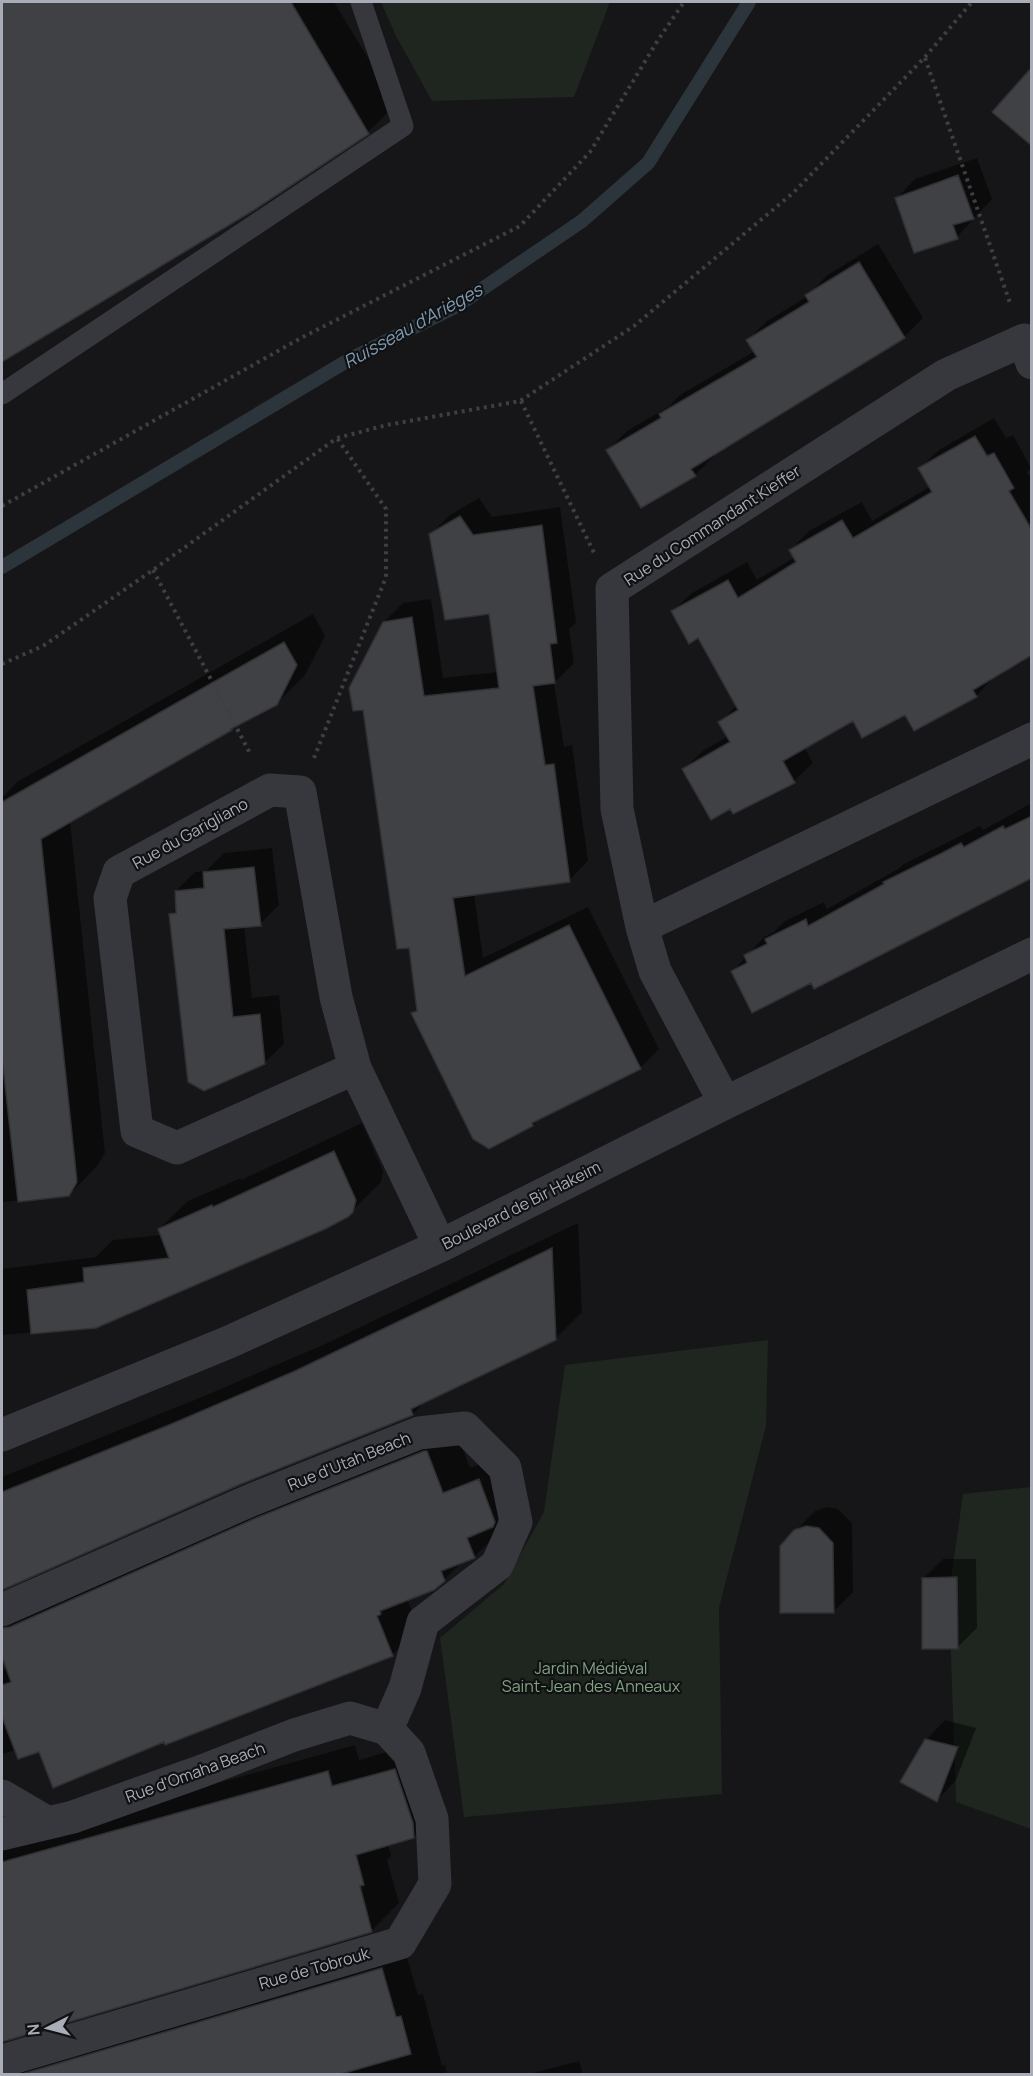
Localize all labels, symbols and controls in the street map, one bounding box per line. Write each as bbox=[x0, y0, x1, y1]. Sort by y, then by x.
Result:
water label: Ruisseau d'Arièges bbox=[339, 276, 488, 373]
street label: Rue du Commandant Kieffer bbox=[620, 460, 805, 590]
street label: Rue du Garigliano bbox=[128, 792, 252, 874]
street label: Boulevard de Bir Hakeim bbox=[438, 1155, 604, 1255]
street label: Rue d'Utah Beach bbox=[284, 1426, 414, 1496]
park label: Jardin Médiéval Saint-Jean des Anneaux bbox=[502, 1657, 681, 1697]
street label: Rue d'Omaha Beach bbox=[122, 1737, 268, 1807]
street label: Rue de Tobrouk bbox=[256, 1941, 373, 1994]
north arrow bbox=[18, 1998, 78, 2058]
text: N bbox=[22, 2023, 45, 2036]

